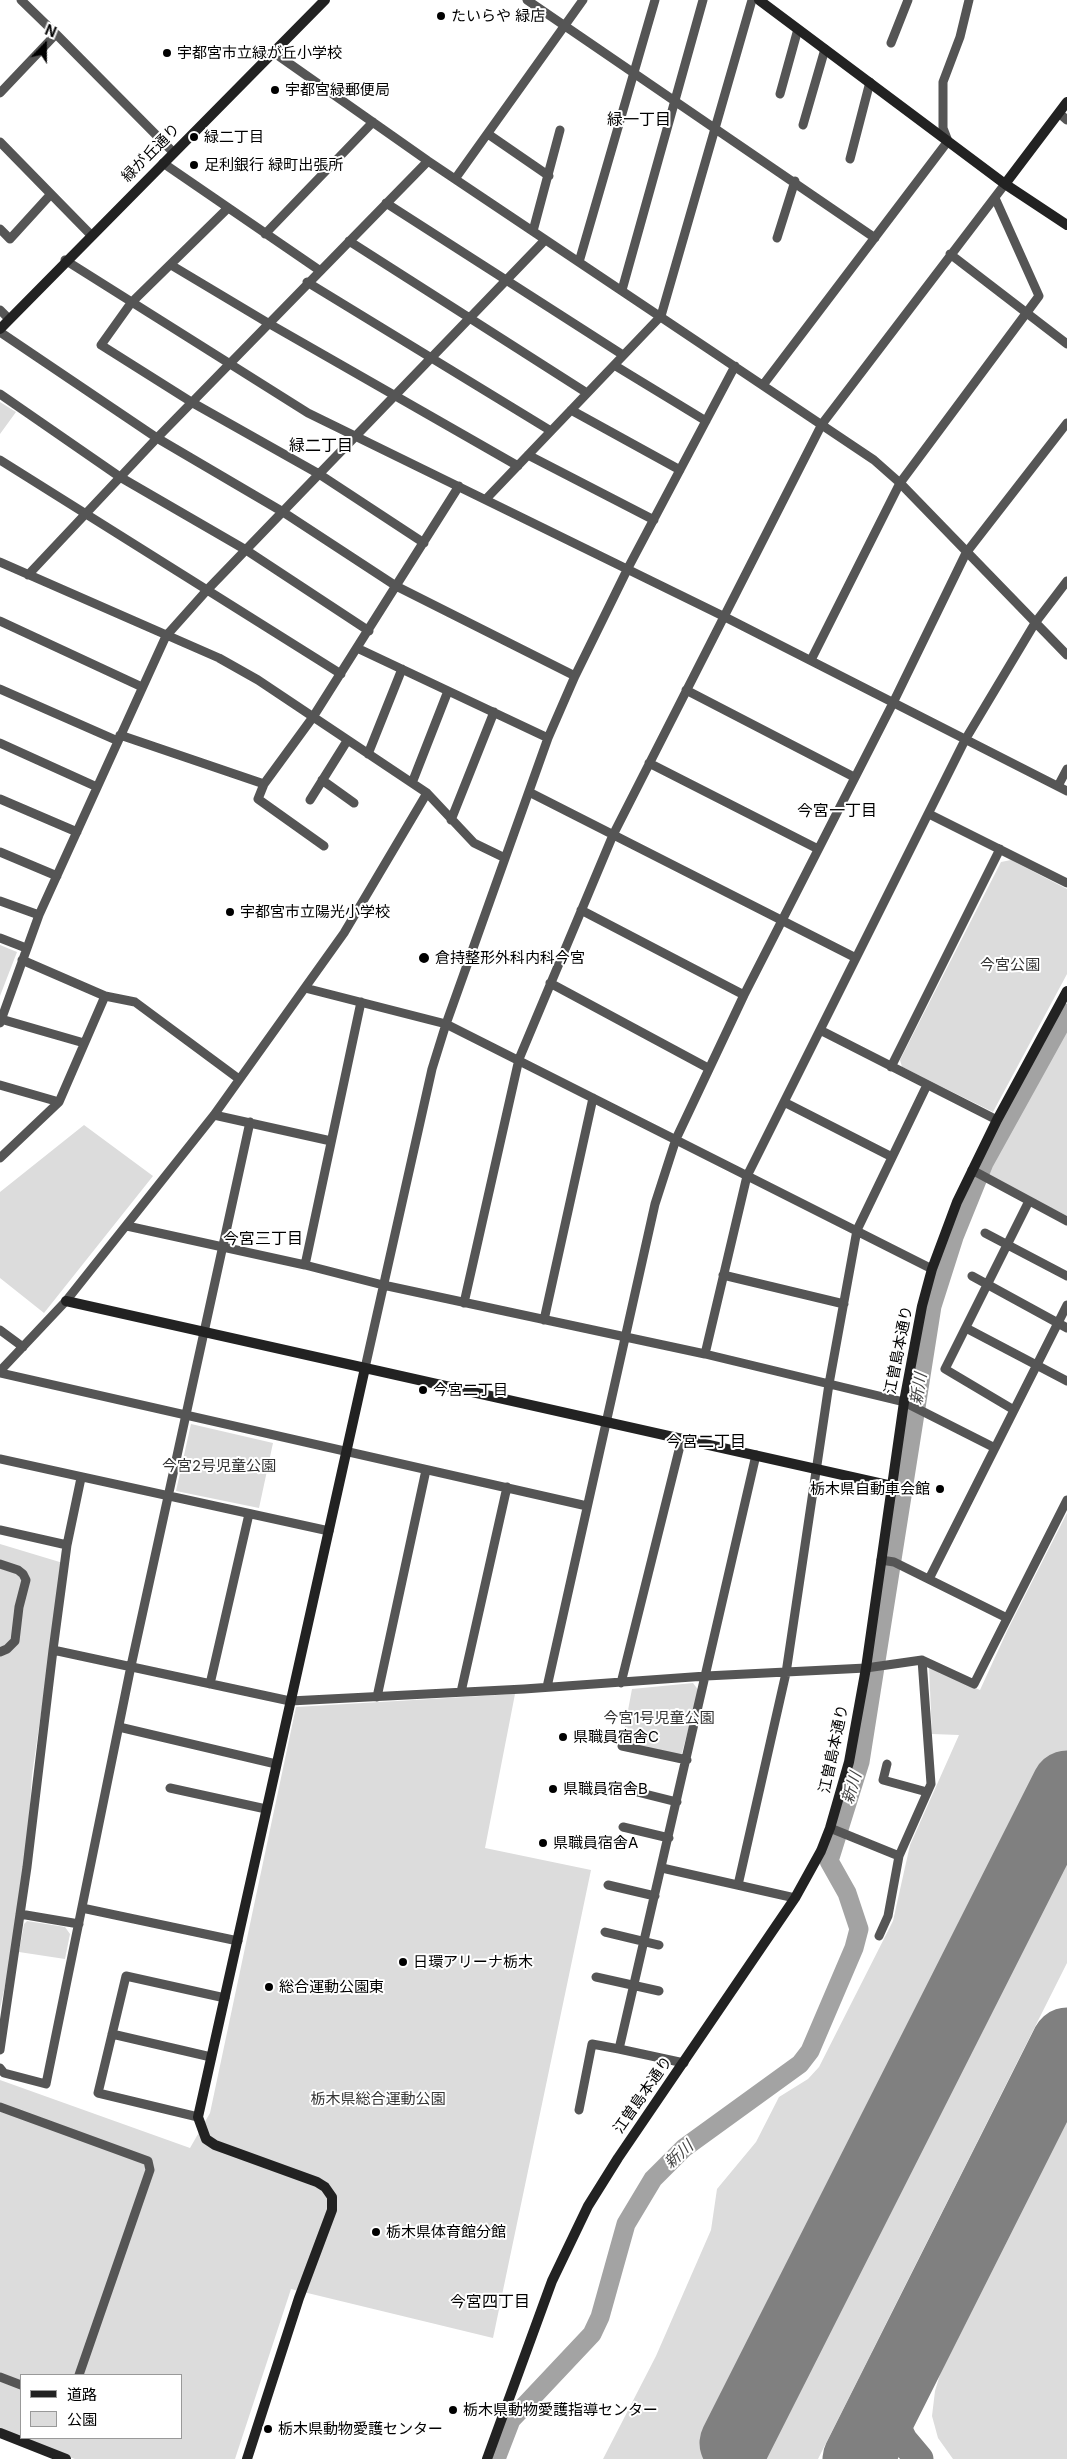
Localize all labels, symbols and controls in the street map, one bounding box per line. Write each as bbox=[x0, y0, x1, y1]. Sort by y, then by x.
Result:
place label: たいらや 緑店 bbox=[451, 7, 545, 25]
marker: たいらや 緑店 bbox=[435, 10, 447, 22]
north arrow bbox=[20, 20, 70, 70]
text: N bbox=[43, 21, 59, 41]
place label: 宇都宮市立緑が丘小学校 bbox=[177, 44, 342, 62]
marker: 宇都宮市立緑が丘小学校 bbox=[161, 47, 173, 59]
place label: 宇都宮緑郵便局 bbox=[285, 81, 390, 99]
marker: 宇都宮緑郵便局 bbox=[269, 84, 281, 96]
district label: 緑一丁目 bbox=[607, 110, 671, 130]
street label: 緑が丘通り bbox=[118, 120, 184, 186]
place label: 緑二丁目 bbox=[204, 128, 264, 146]
marker: 緑二丁目 bbox=[188, 131, 200, 143]
place label: 足利銀行 緑町出張所 bbox=[204, 156, 343, 174]
marker: 足利銀行 緑町出張所 bbox=[188, 159, 200, 171]
district label: 緑二丁目 bbox=[289, 436, 353, 456]
district label: 今宮一丁目 bbox=[797, 801, 877, 821]
place label: 宇都宮市立陽光小学校 bbox=[240, 903, 390, 921]
marker: 宇都宮市立陽光小学校 bbox=[224, 906, 236, 918]
place label: 倉持整形外科内科今宮 bbox=[435, 949, 585, 967]
marker: 倉持整形外科内科今宮 bbox=[417, 951, 431, 965]
park label: 今宮公園 bbox=[980, 956, 1040, 974]
district label: 今宮三丁目 bbox=[223, 1229, 303, 1249]
street label: 江曽島本通り bbox=[882, 1304, 916, 1396]
water label: 新川 bbox=[907, 1372, 931, 1406]
place label: 今宮二丁目 bbox=[433, 1381, 508, 1399]
marker: 今宮二丁目 bbox=[417, 1384, 429, 1396]
district label: 今宮二丁目 bbox=[666, 1432, 746, 1452]
park label: 今宮2号児童公園 bbox=[162, 1457, 276, 1475]
place label: 栃木県自動車会館 bbox=[810, 1480, 930, 1498]
marker: 栃木県自動車会館 bbox=[934, 1483, 946, 1495]
street label: 江曽島本通り bbox=[816, 1703, 852, 1795]
park label: 今宮1号児童公園 bbox=[603, 1709, 715, 1727]
place label: 県職員宿舎C bbox=[573, 1728, 659, 1746]
marker: 県職員宿舎C bbox=[557, 1731, 569, 1743]
water label: 新川 bbox=[838, 1770, 866, 1806]
place label: 県職員宿舎B bbox=[563, 1780, 648, 1798]
marker: 県職員宿舎B bbox=[547, 1783, 559, 1795]
place label: 県職員宿舎A bbox=[553, 1834, 638, 1852]
marker: 県職員宿舎A bbox=[537, 1837, 549, 1849]
place label: 日環アリーナ栃木 bbox=[413, 1953, 533, 1971]
marker: 日環アリーナ栃木 bbox=[397, 1956, 409, 1968]
place label: 総合運動公園東 bbox=[279, 1978, 384, 1996]
marker: 総合運動公園東 bbox=[263, 1981, 275, 1993]
street label: 江曽島本通り bbox=[610, 2053, 676, 2137]
park label: 栃木県総合運動公園 bbox=[311, 2090, 445, 2108]
water label: 新川 bbox=[661, 2137, 697, 2173]
place label: 栃木県体育館分館 bbox=[386, 2223, 506, 2241]
marker: 栃木県体育館分館 bbox=[370, 2226, 382, 2238]
district label: 今宮四丁目 bbox=[450, 2292, 530, 2312]
legend bbox=[20, 2374, 182, 2439]
text: 道路 bbox=[67, 2385, 97, 2404]
place label: 栃木県動物愛護指導センター bbox=[463, 2401, 658, 2419]
marker: 栃木県動物愛護指導センター bbox=[447, 2404, 459, 2416]
text: 公園 bbox=[67, 2410, 97, 2429]
place label: 栃木県動物愛護センター bbox=[278, 2420, 443, 2438]
marker: 栃木県動物愛護センター bbox=[262, 2423, 274, 2435]

